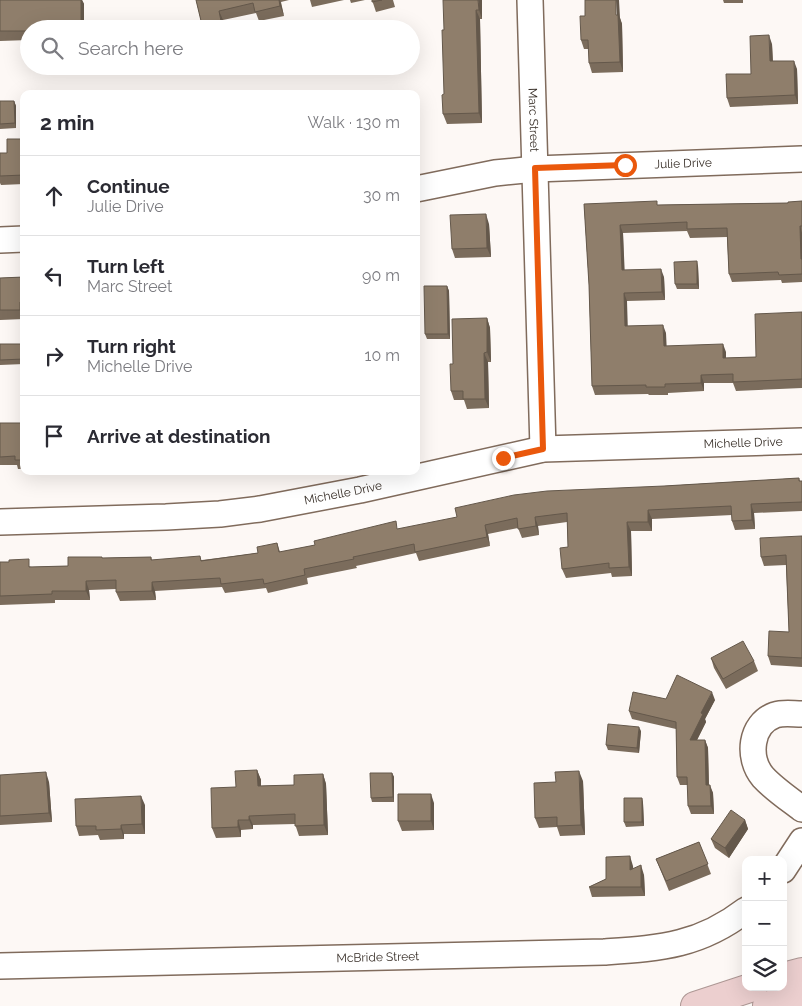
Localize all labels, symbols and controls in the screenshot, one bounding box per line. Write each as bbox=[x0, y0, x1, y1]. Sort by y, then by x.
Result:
search box bbox=[20, 20, 420, 75]
icon: search bbox=[38, 34, 66, 62]
text: Search here bbox=[78, 37, 184, 59]
street label: Marc Street bbox=[526, 88, 541, 152]
text: 2 min bbox=[40, 110, 94, 135]
text: Walk · 130 m bbox=[307, 113, 400, 132]
route start bbox=[614, 154, 637, 177]
street label: Julie Drive bbox=[654, 155, 712, 172]
text: Continue bbox=[87, 175, 170, 197]
icon: ahead bbox=[40, 182, 68, 210]
text: 30 m bbox=[363, 186, 400, 205]
text: Julie Drive bbox=[87, 197, 164, 216]
text: Turn left bbox=[87, 255, 164, 277]
icon: left bbox=[40, 262, 68, 290]
text: 90 m bbox=[362, 266, 400, 285]
text: Marc Street bbox=[87, 277, 172, 296]
text: Turn right bbox=[87, 335, 176, 357]
icon: right bbox=[40, 342, 68, 370]
text: 10 m bbox=[365, 346, 400, 365]
text: Michelle Drive bbox=[87, 357, 192, 376]
icon: arrive bbox=[40, 422, 68, 450]
text: Arrive at destination bbox=[87, 425, 271, 447]
street label: Michelle Drive bbox=[703, 435, 783, 451]
route end bbox=[492, 447, 515, 470]
street label: Michelle Drive bbox=[303, 478, 383, 507]
map controls bbox=[742, 856, 787, 991]
button: + bbox=[742, 856, 787, 901]
button: − bbox=[742, 901, 787, 946]
button: layers bbox=[742, 946, 787, 991]
street label: McBride Street bbox=[336, 949, 419, 965]

